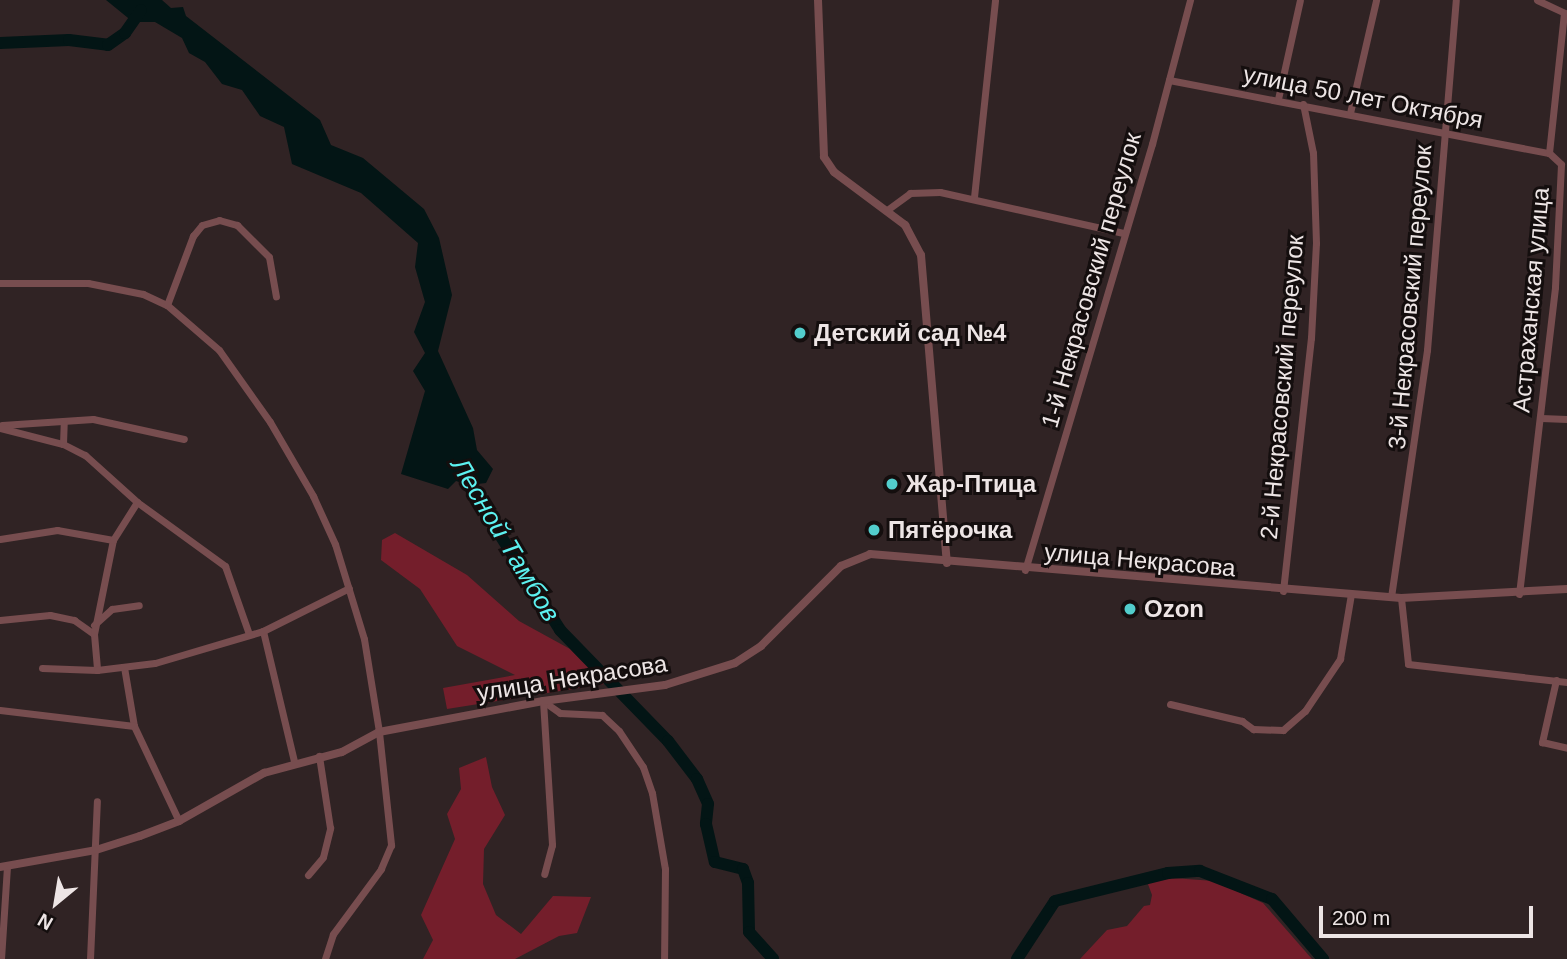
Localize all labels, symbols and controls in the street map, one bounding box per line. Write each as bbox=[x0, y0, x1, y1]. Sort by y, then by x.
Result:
street label: улица 50 лет Октября bbox=[1241, 60, 1485, 134]
street label: 1-й Некрасовский переулок bbox=[1035, 129, 1147, 431]
street label: 3-й Некрасовский переулок bbox=[1382, 143, 1438, 451]
street label: Астраханская улица bbox=[1507, 186, 1555, 414]
street label: 2-й Некрасовский переулок bbox=[1254, 233, 1310, 541]
place label: Детский сад №4 bbox=[814, 319, 1006, 347]
marker: Детский сад №4 bbox=[792, 325, 808, 341]
water label: Лесной Тамбов bbox=[444, 452, 566, 628]
place label: Жар-Птица bbox=[906, 470, 1036, 498]
marker: Жар-Птица bbox=[884, 476, 900, 492]
place label: Пятёрочка bbox=[888, 516, 1012, 544]
marker: Пятёрочка bbox=[866, 522, 882, 538]
street label: улица Некрасова bbox=[1043, 537, 1237, 583]
place label: Ozon bbox=[1144, 595, 1204, 623]
marker: Ozon bbox=[1122, 601, 1138, 617]
street label: улица Некрасова bbox=[475, 649, 669, 707]
north arrow bbox=[21, 868, 91, 938]
scale bar bbox=[1322, 892, 1536, 936]
text: 200 m bbox=[1332, 906, 1390, 929]
text: N bbox=[34, 909, 56, 934]

